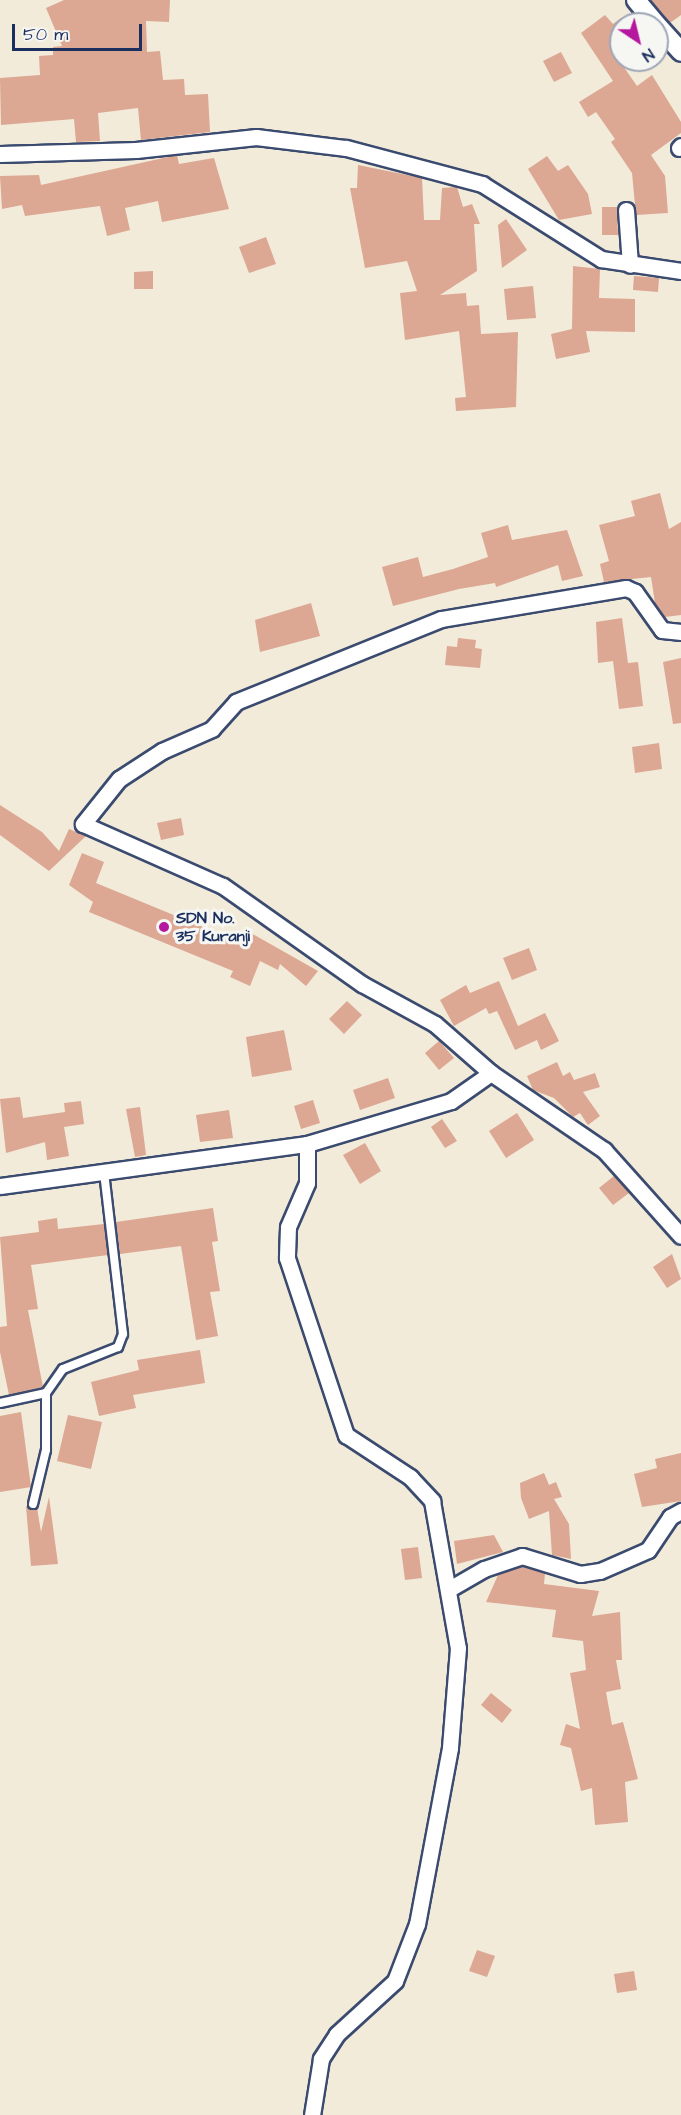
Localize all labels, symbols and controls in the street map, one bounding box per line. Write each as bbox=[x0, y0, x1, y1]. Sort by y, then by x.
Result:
scale bar bbox=[15, 12, 146, 50]
north arrow bbox=[609, 12, 669, 72]
text: 50 m bbox=[23, 22, 68, 47]
text: N bbox=[638, 43, 659, 67]
place label: SDN No. 35 Kuranji bbox=[176, 908, 250, 946]
marker: SDN No. 35 Kuranji bbox=[157, 920, 171, 934]

